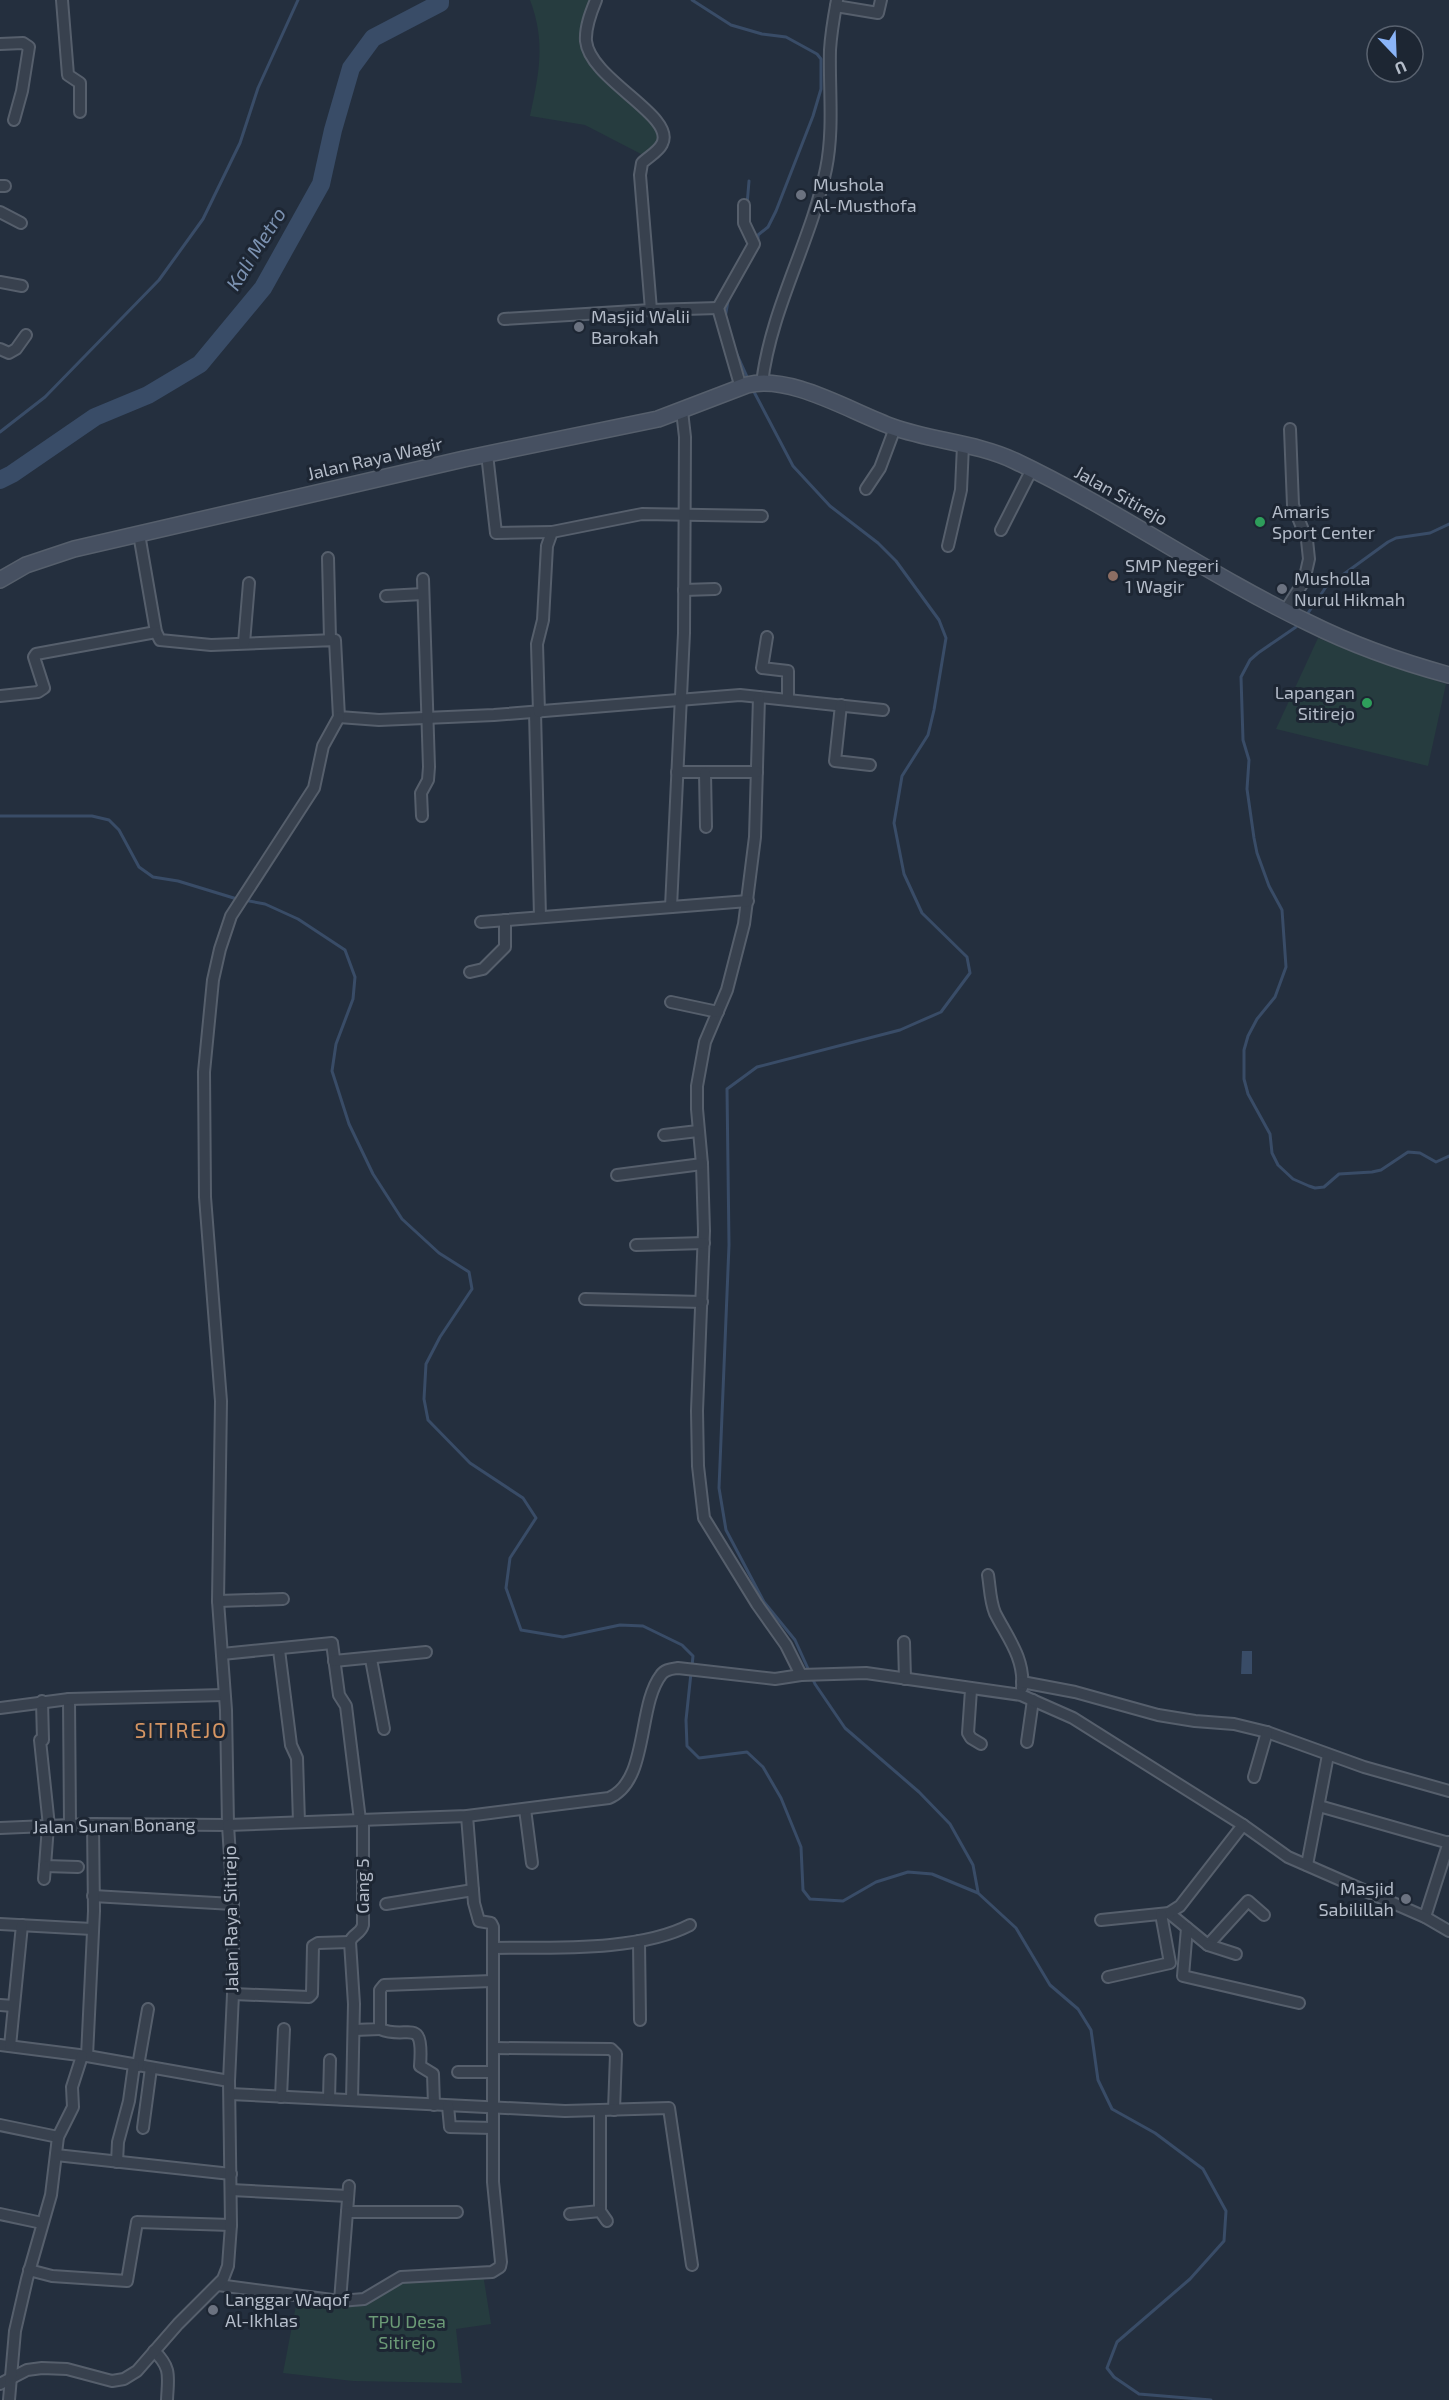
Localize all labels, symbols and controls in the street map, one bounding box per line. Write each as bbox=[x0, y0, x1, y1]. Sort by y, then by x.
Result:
north arrow bbox=[1365, 24, 1425, 84]
text: U bbox=[1392, 57, 1410, 79]
place label: Mushola Al-Musthofa bbox=[813, 173, 917, 216]
marker: Mushola Al-Musthofa bbox=[794, 188, 808, 202]
water label: Kali Metro bbox=[220, 203, 290, 294]
place label: Masjid Walii Barokah bbox=[591, 305, 690, 348]
marker: Masjid Walii Barokah bbox=[572, 320, 586, 334]
street label: Jalan Raya Wagir bbox=[305, 432, 445, 484]
street label: Jalan Sitirejo bbox=[1071, 461, 1172, 530]
place label: Amaris Sport Center bbox=[1272, 500, 1375, 543]
marker: Amaris Sport Center bbox=[1253, 515, 1267, 529]
place label: SMP Negeri 1 Wagir bbox=[1125, 554, 1219, 597]
place label: Musholla Nurul Hikmah bbox=[1294, 567, 1405, 610]
marker: SMP Negeri 1 Wagir bbox=[1106, 569, 1120, 583]
marker: Musholla Nurul Hikmah bbox=[1275, 582, 1289, 596]
place label: Lapangan Sitirejo bbox=[1275, 681, 1355, 724]
marker: Lapangan Sitirejo bbox=[1360, 696, 1374, 710]
district label: SITIREJO bbox=[135, 1717, 227, 1742]
street label: Jalan Sunan Bonang bbox=[32, 1813, 196, 1837]
street label: Jalan Raya Sitirejo bbox=[218, 1845, 242, 1993]
street label: Gang 5 bbox=[351, 1858, 373, 1914]
place label: Masjid Sabilillah bbox=[1318, 1877, 1394, 1920]
marker: Masjid Sabilillah bbox=[1399, 1892, 1413, 1906]
place label: Langgar Waqof Al-Ikhlas bbox=[225, 2288, 350, 2331]
marker: Langgar Waqof Al-Ikhlas bbox=[206, 2303, 220, 2317]
park label: TPU Desa Sitirejo bbox=[368, 2310, 446, 2353]

